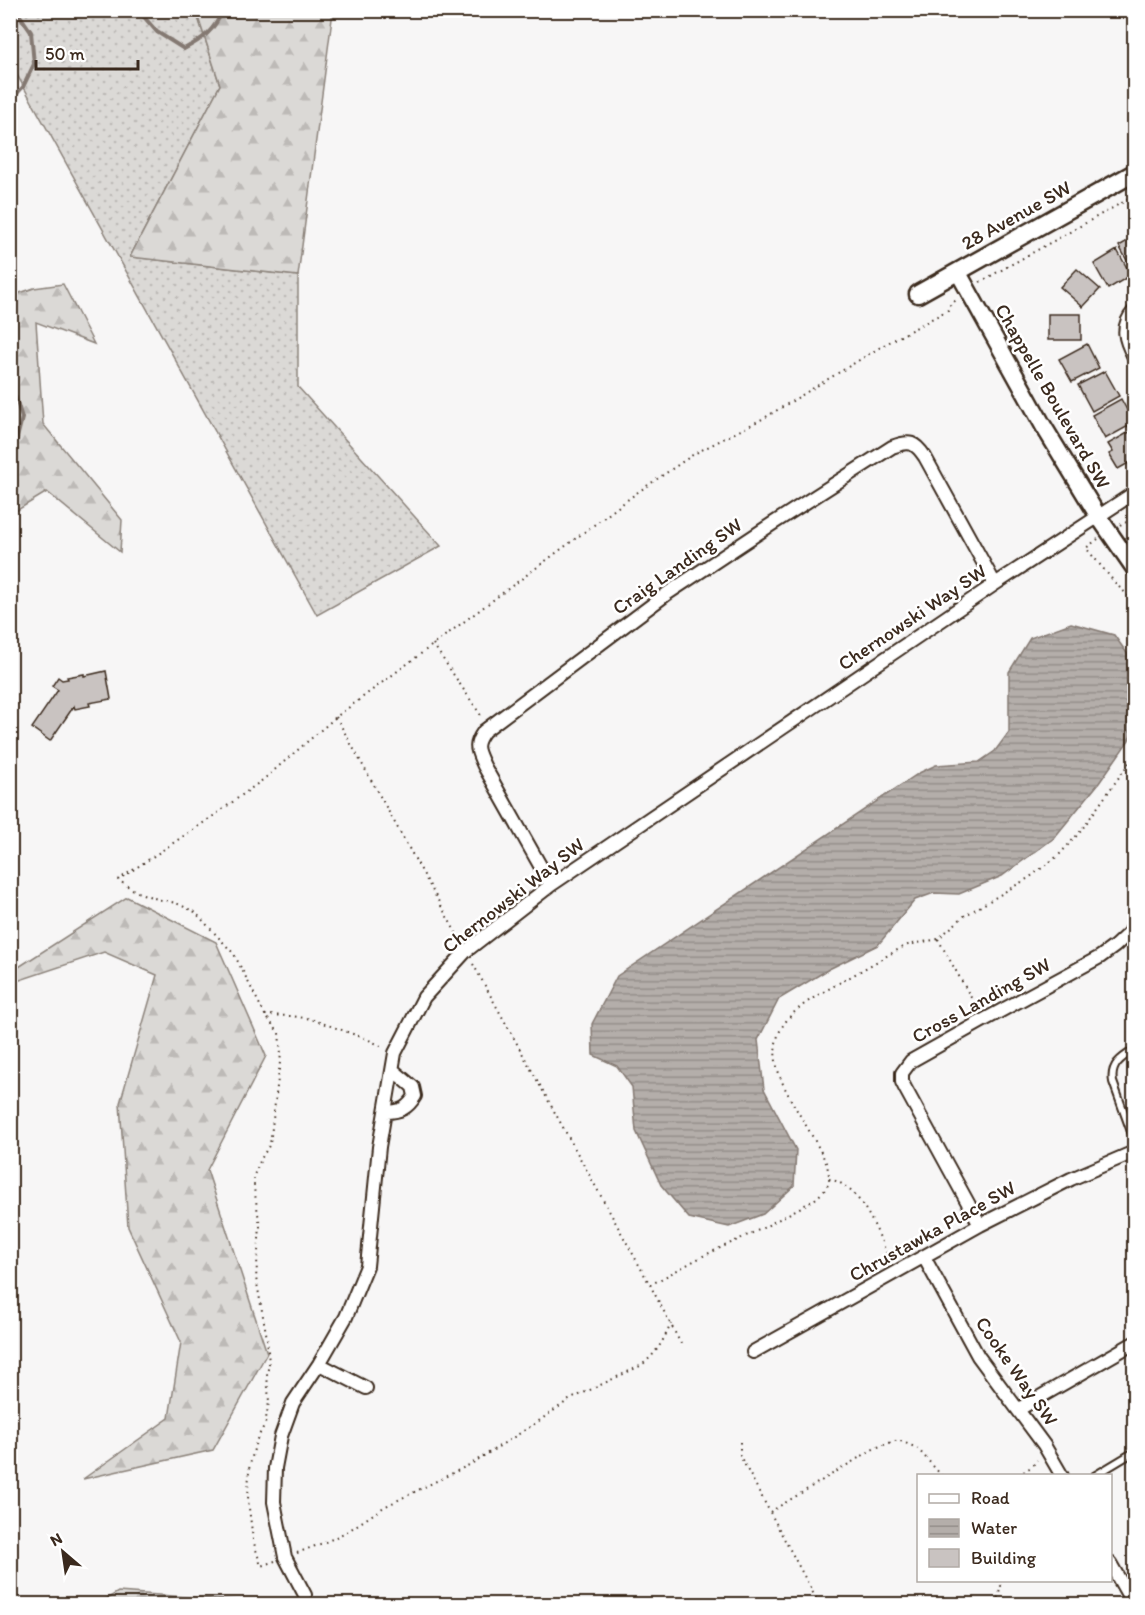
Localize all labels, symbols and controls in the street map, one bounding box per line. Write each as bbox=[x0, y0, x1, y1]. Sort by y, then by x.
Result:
scale bar bbox=[36, 33, 138, 71]
text: 50 m bbox=[45, 43, 85, 65]
street label: 28 Avenue SW bbox=[957, 175, 1075, 255]
street label: Chappelle Boulevard SW bbox=[990, 299, 1116, 493]
street label: Craig Landing SW bbox=[608, 512, 746, 620]
street label: Chernowski Way SW bbox=[833, 559, 991, 675]
street label: Chernowski Way SW bbox=[437, 832, 589, 958]
street label: Cross Landing SW bbox=[908, 952, 1054, 1048]
street label: Chrustawka Place SW bbox=[845, 1175, 1019, 1287]
street label: Cooke Way SW bbox=[971, 1312, 1063, 1430]
legend bbox=[917, 1474, 1112, 1582]
text: Road bbox=[971, 1487, 1010, 1509]
text: Water bbox=[971, 1517, 1017, 1539]
north arrow bbox=[33, 1522, 93, 1582]
text: N bbox=[47, 1528, 65, 1550]
text: Building bbox=[971, 1547, 1037, 1569]

